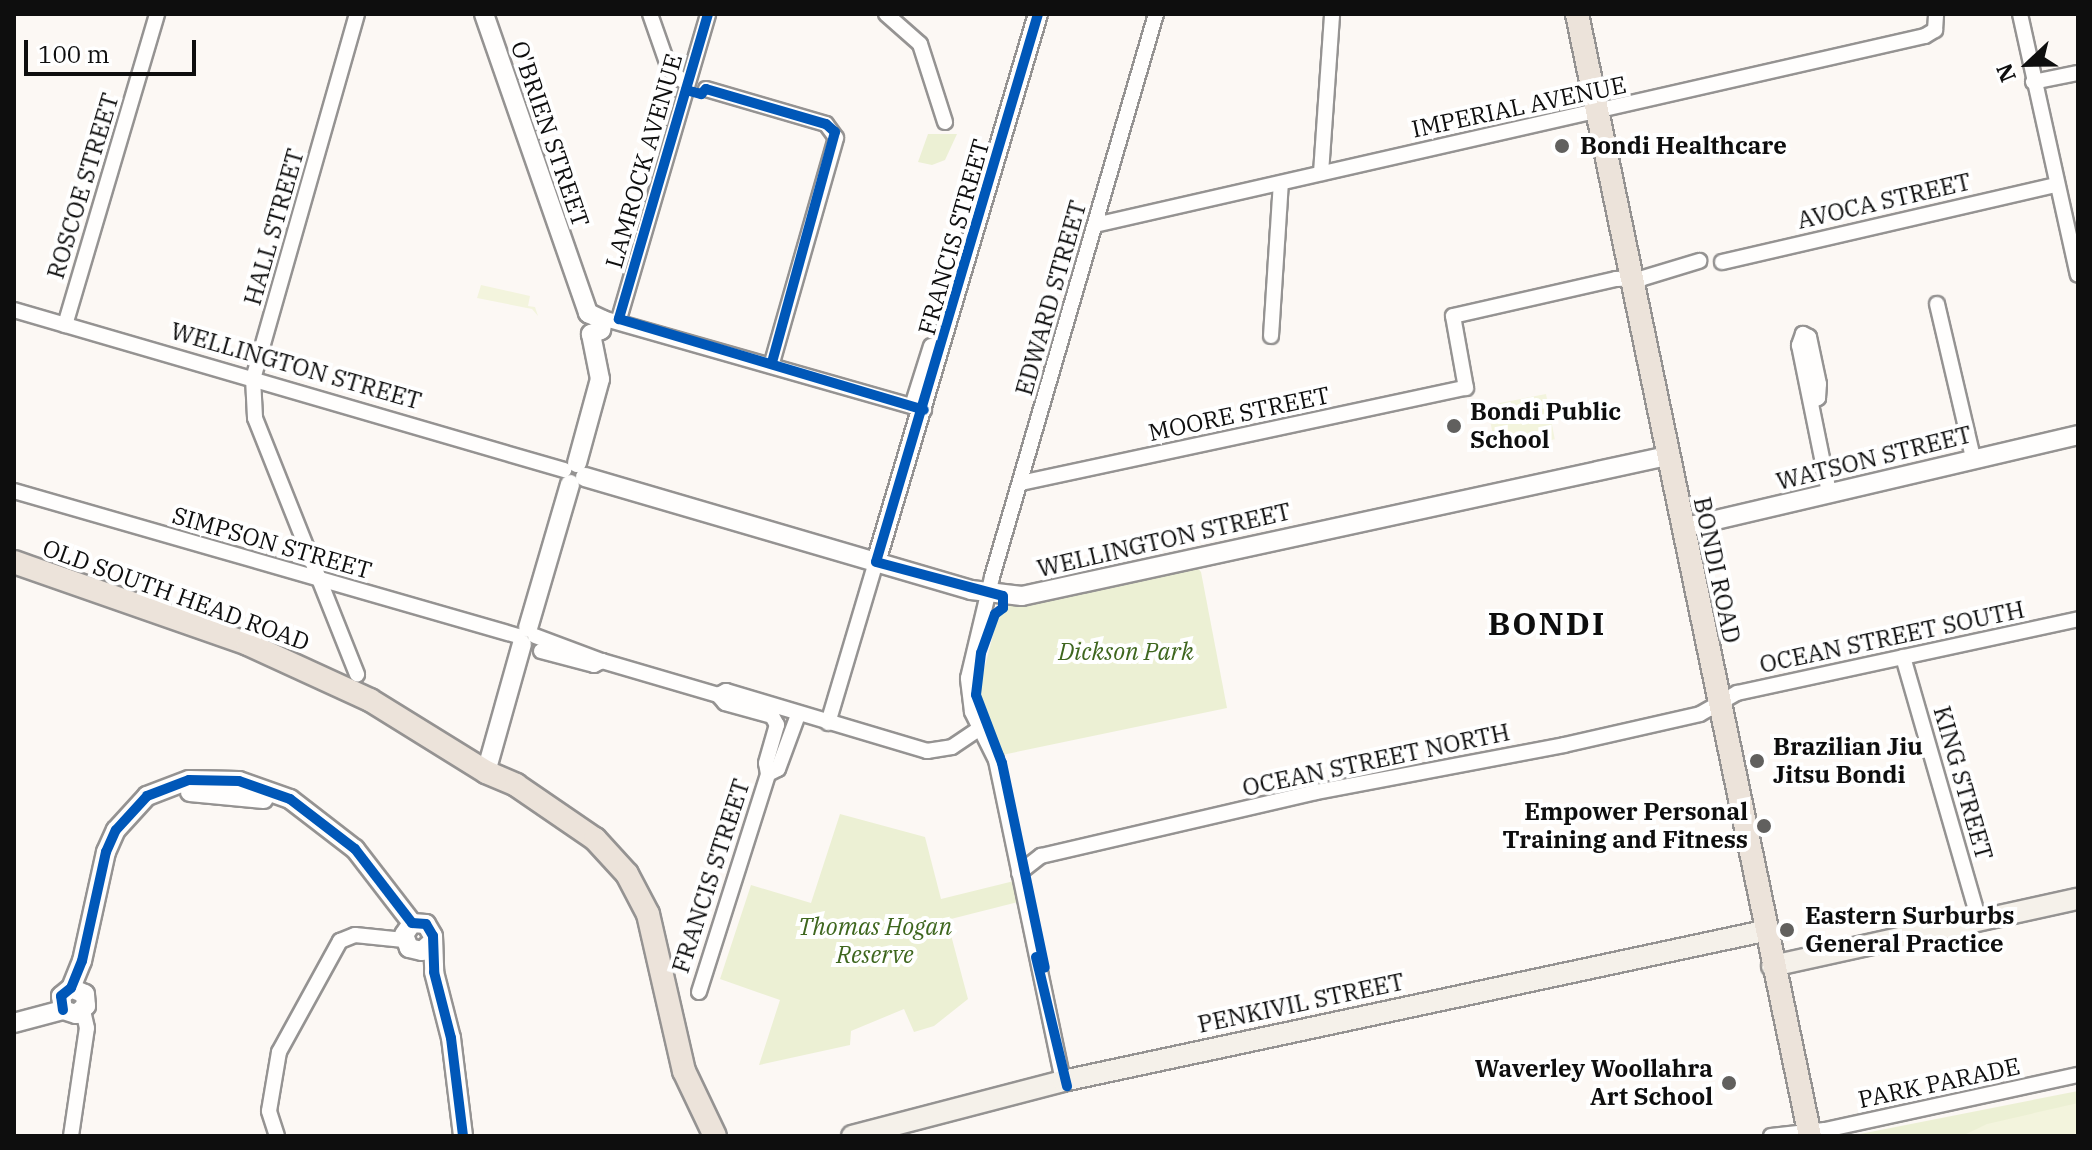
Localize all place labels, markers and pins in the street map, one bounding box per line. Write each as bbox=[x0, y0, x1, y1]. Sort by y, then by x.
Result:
place label: Bondi Healthcare bbox=[1580, 132, 1787, 160]
marker: Bondi Healthcare bbox=[1551, 135, 1573, 157]
place label: Bondi Public School bbox=[1470, 398, 1621, 454]
marker: Bondi Public School bbox=[1445, 417, 1463, 435]
place label: Brazilian Jiu Jitsu Bondi bbox=[1773, 733, 1923, 789]
marker: Brazilian Jiu Jitsu Bondi bbox=[1748, 752, 1766, 770]
place label: Empower Personal Training and Fitness bbox=[1503, 798, 1748, 854]
marker: Empower Personal Training and Fitness bbox=[1755, 817, 1773, 835]
place label: Eastern Surburbs General Practice bbox=[1805, 902, 2014, 958]
marker: Eastern Surburbs General Practice bbox=[1776, 919, 1798, 941]
place label: Waverley Woollahra Art School bbox=[1475, 1055, 1713, 1111]
marker: Waverley Woollahra Art School bbox=[1720, 1074, 1738, 1092]

